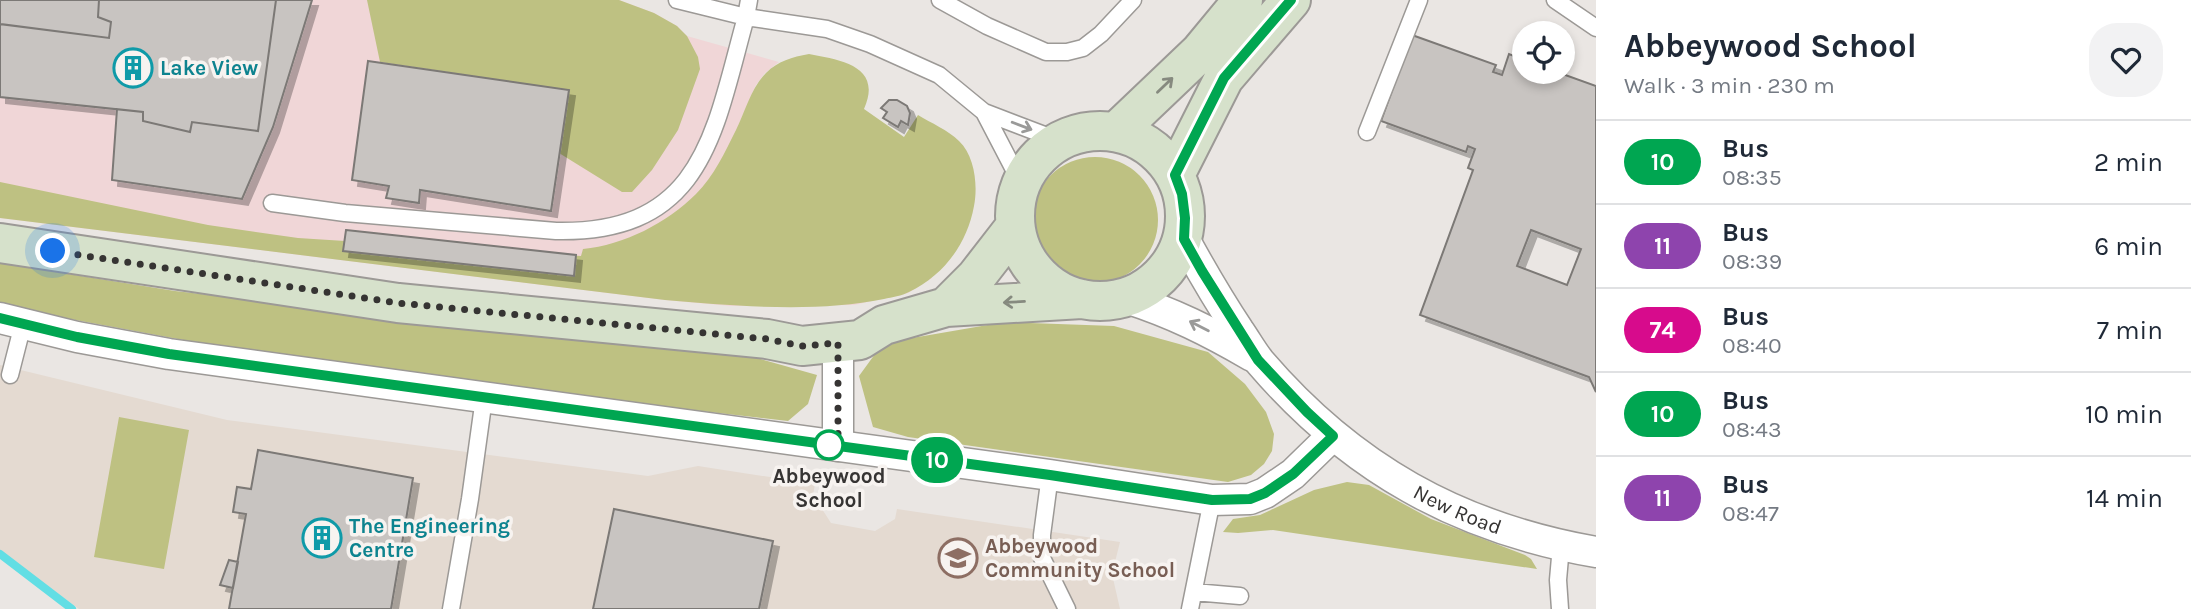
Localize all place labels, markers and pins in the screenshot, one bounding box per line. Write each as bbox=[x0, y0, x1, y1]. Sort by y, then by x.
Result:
building icon: Lake View bbox=[112, 47, 154, 89]
place label: Lake View bbox=[160, 56, 258, 80]
marker: Abbeywood School bbox=[814, 430, 844, 460]
place label: Abbeywood School bbox=[772, 464, 886, 512]
place label: The Engineering Centre bbox=[349, 514, 510, 562]
building icon: The Engineering Centre bbox=[301, 517, 343, 559]
place label: Abbeywood Community School bbox=[985, 534, 1175, 582]
school or university icon: Abbeywood Community School bbox=[937, 537, 979, 579]

